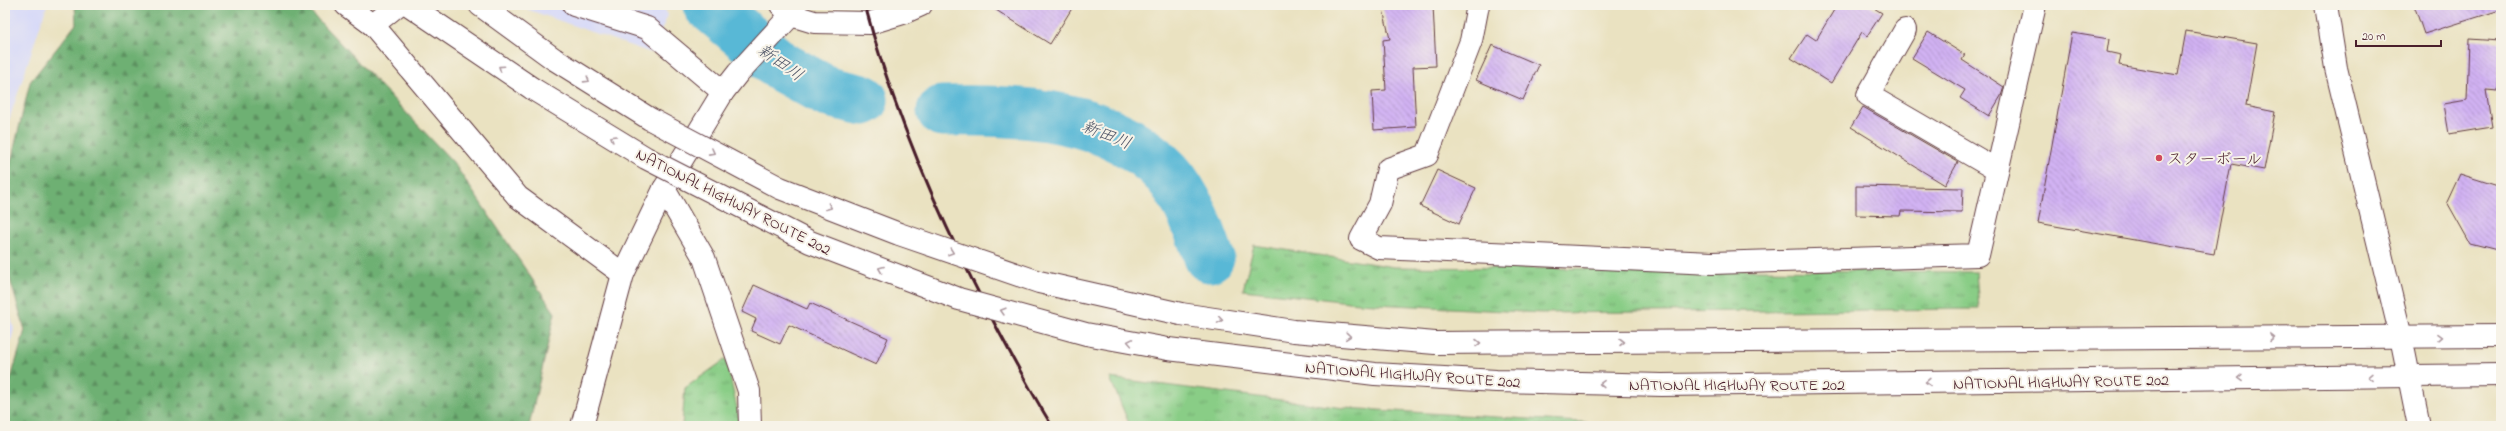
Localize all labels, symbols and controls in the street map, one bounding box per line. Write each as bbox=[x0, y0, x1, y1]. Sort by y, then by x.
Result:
scale bar bbox=[2356, 22, 2441, 48]
text: 20 m bbox=[2362, 28, 2385, 46]
water label: 新田川 bbox=[752, 38, 808, 88]
one-way arrow bbox=[498, 65, 505, 72]
one-way arrow bbox=[583, 75, 590, 82]
water label: 新田川 bbox=[1078, 114, 1135, 157]
one-way arrow bbox=[610, 136, 617, 143]
street label: NATIONAL HIGHWAY ROUTE 202 bbox=[631, 143, 835, 263]
one-way arrow bbox=[708, 147, 715, 155]
place label: スターボール bbox=[2167, 148, 2262, 172]
marker: スターボール bbox=[2154, 153, 2164, 163]
one-way arrow bbox=[826, 202, 833, 210]
one-way arrow bbox=[948, 247, 955, 256]
one-way arrow bbox=[877, 265, 884, 273]
one-way arrow bbox=[1000, 307, 1007, 316]
one-way arrow bbox=[1216, 315, 1223, 324]
one-way arrow bbox=[1345, 331, 1351, 340]
one-way arrow bbox=[2437, 333, 2443, 341]
one-way arrow bbox=[2269, 334, 2275, 342]
one-way arrow bbox=[1619, 338, 1625, 346]
one-way arrow bbox=[1126, 339, 1133, 347]
one-way arrow bbox=[1475, 339, 1481, 347]
street label: NATIONAL HIGHWAY ROUTE 202 bbox=[1304, 356, 1521, 396]
street label: NATIONAL HIGHWAY ROUTE 202 bbox=[1953, 369, 2169, 397]
one-way arrow bbox=[2367, 373, 2373, 381]
street label: NATIONAL HIGHWAY ROUTE 202 bbox=[1629, 374, 1845, 398]
one-way arrow bbox=[2237, 374, 2243, 383]
one-way arrow bbox=[1925, 378, 1931, 386]
one-way arrow bbox=[1599, 380, 1605, 388]

